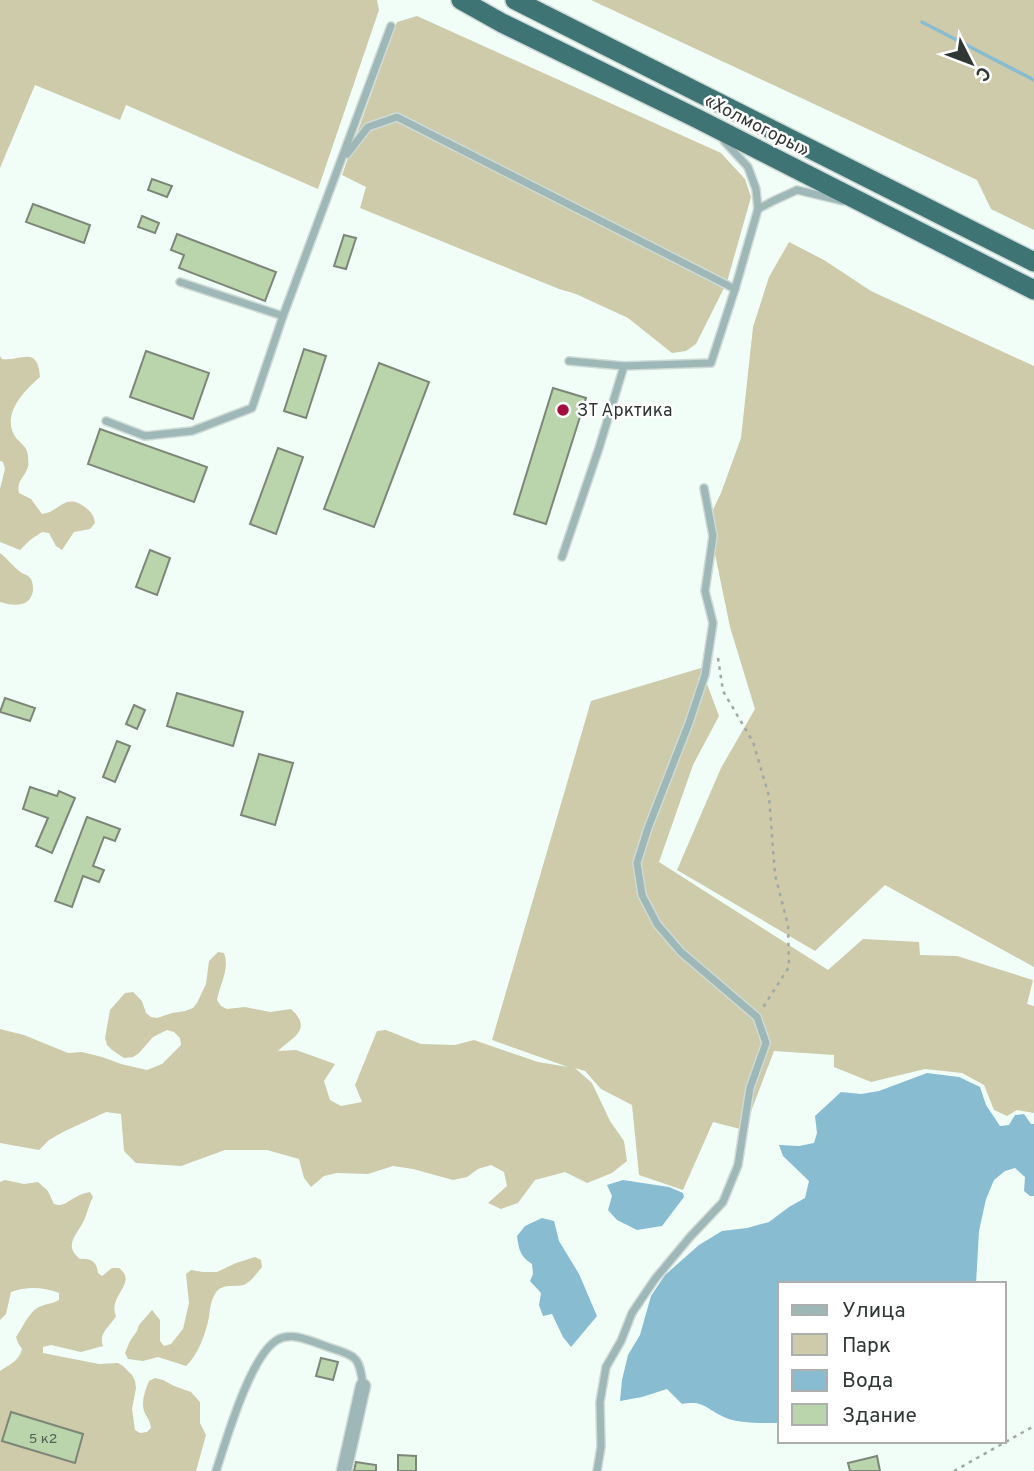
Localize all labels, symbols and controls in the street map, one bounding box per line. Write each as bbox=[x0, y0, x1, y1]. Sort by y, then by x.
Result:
north arrow bbox=[936, 28, 1006, 98]
text: С bbox=[969, 60, 995, 86]
street label: «Холмогоры» bbox=[700, 90, 813, 163]
place label: ЗТ Арктика bbox=[577, 400, 673, 423]
marker: ЗТ Арктика bbox=[555, 402, 571, 418]
legend bbox=[778, 1282, 1006, 1443]
text: Улица bbox=[842, 1298, 906, 1325]
text: Парк bbox=[842, 1333, 891, 1360]
text: Вода bbox=[842, 1368, 893, 1395]
text: Здание bbox=[842, 1403, 917, 1430]
house number: 5 к2 bbox=[29, 1431, 57, 1448]

